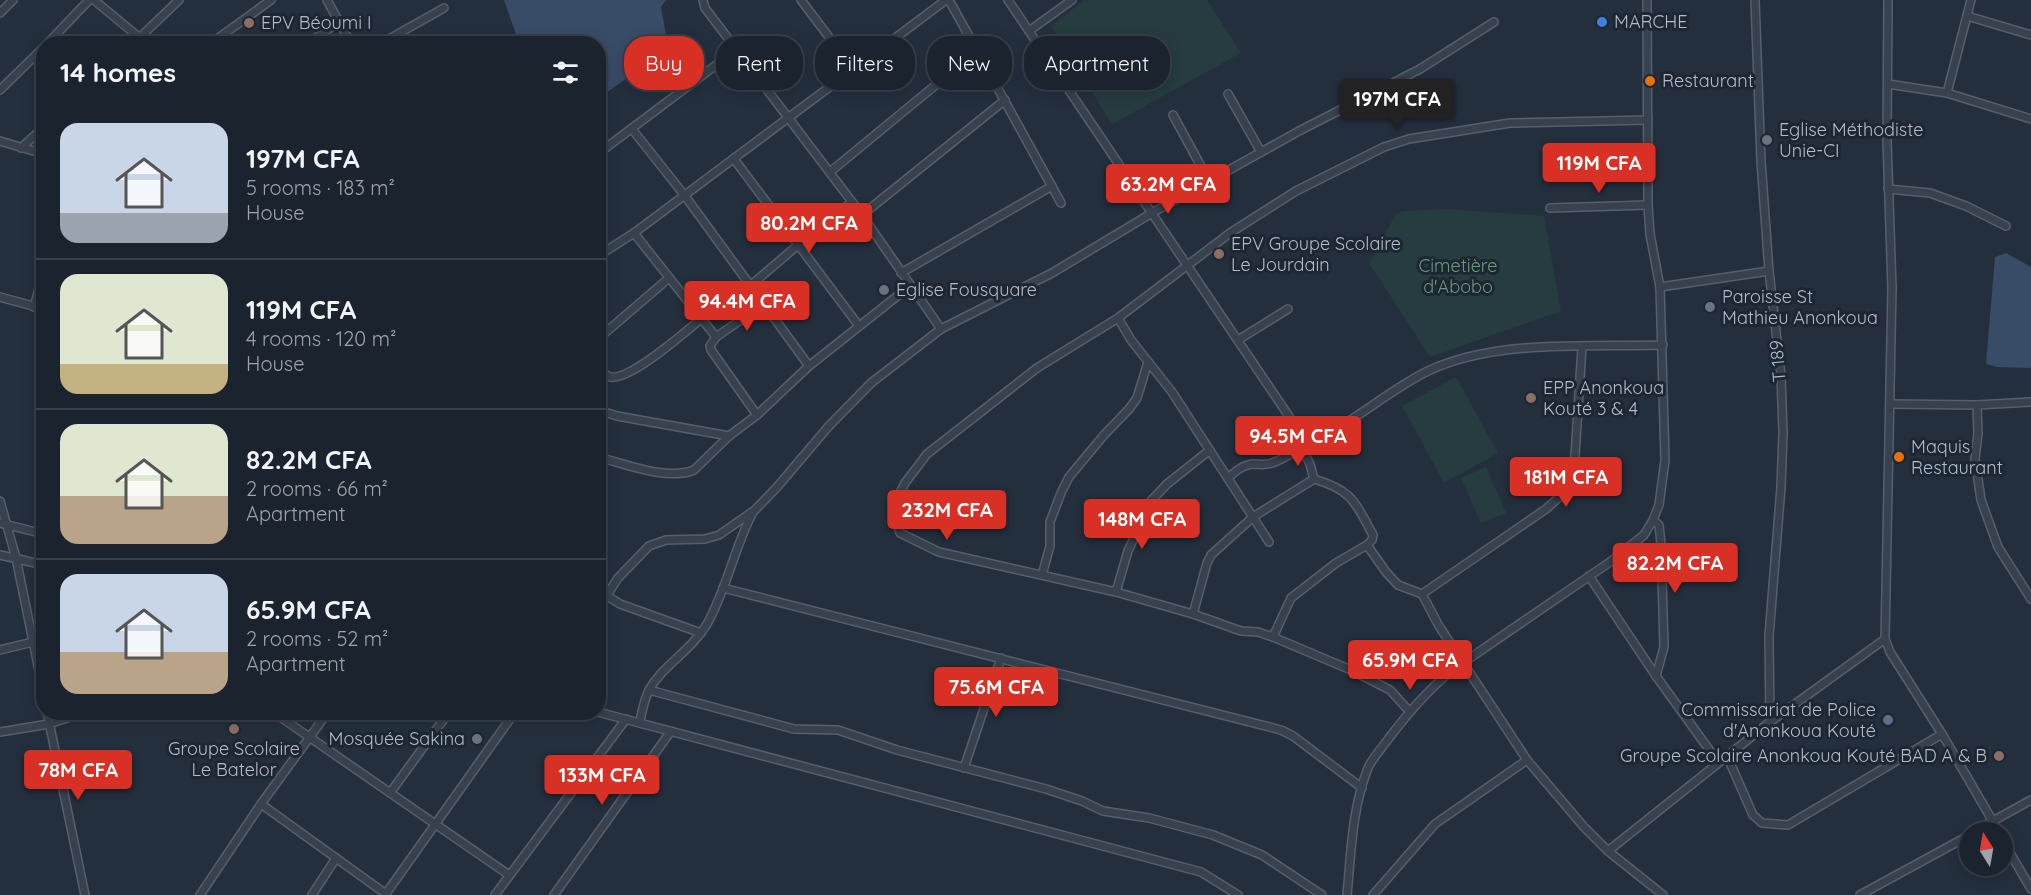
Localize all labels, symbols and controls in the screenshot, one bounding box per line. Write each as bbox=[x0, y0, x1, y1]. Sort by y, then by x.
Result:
place label: MARCHE bbox=[1614, 10, 1687, 33]
place label: EPV Béoumi I bbox=[261, 11, 372, 34]
marker: MARCHE bbox=[1595, 15, 1609, 29]
marker: EPV Béoumi I bbox=[242, 16, 256, 30]
chip: Buy bbox=[624, 36, 704, 90]
chip: Rent bbox=[716, 36, 803, 90]
chip: Filters bbox=[815, 36, 915, 90]
chip: New bbox=[927, 36, 1012, 90]
chip: Apartment bbox=[1024, 36, 1170, 90]
text: 14 homes bbox=[60, 56, 176, 89]
icon: filters bbox=[549, 56, 582, 89]
place label: Restaurant bbox=[1662, 69, 1754, 92]
marker: Restaurant bbox=[1643, 74, 1657, 88]
pin: 197M CFA bbox=[1335, 79, 1459, 130]
text: 197M CFA bbox=[1353, 86, 1441, 111]
place label: Eglise Méthodiste Unie-CI bbox=[1779, 118, 1923, 162]
marker: Eglise Méthodiste Unie-CI bbox=[1760, 133, 1774, 147]
text: 197M CFA bbox=[246, 142, 360, 175]
pin: 119M CFA bbox=[1537, 143, 1661, 194]
icon: home bbox=[108, 147, 180, 219]
text: 119M CFA bbox=[1557, 150, 1641, 175]
pin: 63.2M CFA bbox=[1099, 164, 1237, 215]
text: 63.2M CFA bbox=[1120, 171, 1216, 196]
text: 5 rooms · 183 m² bbox=[246, 175, 395, 200]
text: House bbox=[246, 200, 305, 225]
pin: 80.2M CFA bbox=[740, 203, 878, 254]
text: 80.2M CFA bbox=[760, 210, 858, 235]
place label: EPV Groupe Scolaire Le Jourdain bbox=[1231, 232, 1401, 276]
marker: EPV Groupe Scolaire Le Jourdain bbox=[1212, 247, 1226, 261]
park label: Cimetière d'Abobo bbox=[1418, 254, 1498, 298]
place label: Eglise Fousquare bbox=[896, 278, 1037, 301]
pin: 94.4M CFA bbox=[678, 281, 816, 332]
marker: Eglise Fousquare bbox=[877, 283, 891, 297]
place label: Paroisse St Mathieu Anonkoua bbox=[1722, 285, 1878, 329]
text: 94.4M CFA bbox=[698, 288, 796, 313]
text: 119M CFA bbox=[246, 293, 356, 326]
icon: home bbox=[108, 298, 180, 370]
marker: Paroisse St Mathieu Anonkoua bbox=[1703, 300, 1717, 314]
text: 4 rooms · 120 m² bbox=[246, 326, 396, 351]
street label: T 189 bbox=[1764, 339, 1791, 383]
text: House bbox=[246, 351, 305, 376]
place label: EPP Anonkoua Kouté 3 & 4 bbox=[1543, 376, 1664, 420]
marker: EPP Anonkoua Kouté 3 & 4 bbox=[1524, 391, 1538, 405]
pin: 94.5M CFA bbox=[1229, 416, 1367, 467]
text: 94.5M CFA bbox=[1249, 423, 1347, 448]
place label: Maquis Restaurant bbox=[1911, 435, 2003, 479]
text: 82.2M CFA bbox=[246, 443, 372, 476]
icon: home bbox=[108, 448, 180, 520]
marker: Maquis Restaurant bbox=[1892, 450, 1906, 464]
pin: 181M CFA bbox=[1504, 457, 1628, 508]
text: 181M CFA bbox=[1524, 464, 1608, 489]
text: 2 rooms · 66 m² bbox=[246, 476, 388, 501]
pin: 232M CFA bbox=[885, 490, 1009, 541]
text: 232M CFA bbox=[901, 497, 993, 522]
pin: 148M CFA bbox=[1080, 499, 1204, 550]
text: Apartment bbox=[246, 501, 346, 526]
text: 148M CFA bbox=[1098, 506, 1186, 531]
pin: 82.2M CFA bbox=[1606, 543, 1744, 594]
text: 82.2M CFA bbox=[1627, 550, 1723, 575]
text: 65.9M CFA bbox=[246, 593, 371, 626]
icon: home bbox=[108, 598, 180, 670]
text: 2 rooms · 52 m² bbox=[246, 626, 388, 651]
pin: 65.9M CFA bbox=[1341, 640, 1479, 691]
text: 65.9M CFA bbox=[1362, 647, 1458, 672]
text: Apartment bbox=[246, 651, 346, 676]
pin: 75.6M CFA bbox=[927, 667, 1065, 718]
text: 75.6M CFA bbox=[948, 674, 1044, 699]
place label: Commissariat de Police d'Anonkoua Kouté bbox=[1681, 698, 1876, 742]
marker: Commissariat de Police d'Anonkoua Kouté bbox=[1881, 713, 1895, 727]
marker: Groupe Scolaire Le Batelor bbox=[227, 722, 241, 736]
place label: Mosquée Sakina bbox=[329, 727, 465, 750]
marker: Mosquée Sakina bbox=[470, 732, 484, 746]
place label: Groupe Scolaire Le Batelor bbox=[168, 737, 300, 781]
place label: Groupe Scolaire Anonkoua Kouté BAD A & B bbox=[1620, 744, 1987, 767]
marker: Groupe Scolaire Anonkoua Kouté BAD A & B bbox=[1992, 749, 2006, 763]
pin: 78M CFA bbox=[23, 750, 133, 801]
pin: 133M CFA bbox=[540, 755, 664, 806]
text: 78M CFA bbox=[38, 757, 118, 782]
text: 133M CFA bbox=[558, 762, 646, 787]
north arrow bbox=[1959, 822, 2013, 876]
map controls bbox=[1959, 822, 2013, 876]

